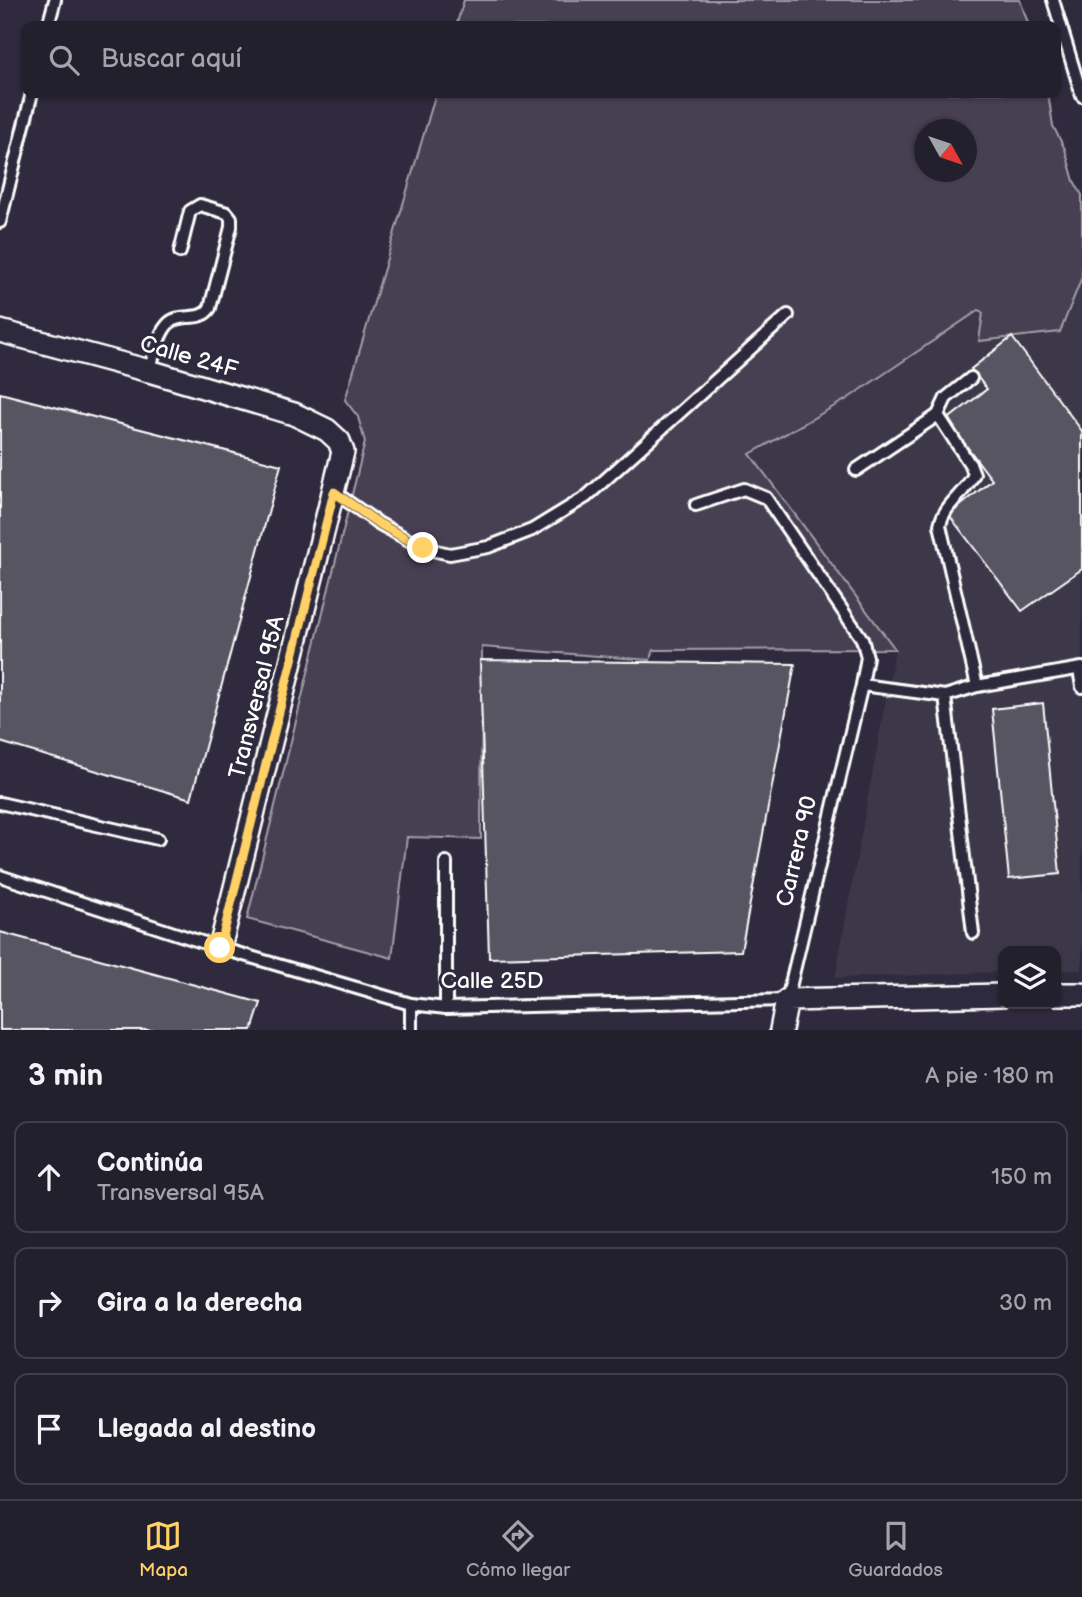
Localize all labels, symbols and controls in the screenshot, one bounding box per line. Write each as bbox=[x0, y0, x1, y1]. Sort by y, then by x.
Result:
search box bbox=[21, 21, 1061, 98]
icon: search bbox=[45, 41, 83, 79]
text: Buscar aquí bbox=[101, 44, 242, 75]
north arrow bbox=[914, 119, 977, 182]
street label: Calle 24F bbox=[137, 330, 241, 384]
route end bbox=[407, 532, 438, 563]
street label: Transversal 95A bbox=[223, 612, 291, 782]
street label: Carrera 90 bbox=[771, 793, 823, 909]
route start bbox=[204, 932, 235, 963]
map controls bbox=[998, 946, 1061, 1009]
button: layers bbox=[998, 946, 1061, 1009]
street label: Calle 25D bbox=[441, 967, 543, 995]
text: 3 min bbox=[28, 1058, 103, 1094]
text: A pie · 180 m bbox=[925, 1062, 1054, 1090]
text: Continúa bbox=[97, 1148, 204, 1179]
icon: ahead bbox=[30, 1158, 68, 1196]
text: 150 m bbox=[991, 1163, 1052, 1191]
text: Transversal 95A bbox=[97, 1179, 264, 1207]
icon: right bbox=[30, 1284, 68, 1322]
text: Gira a la derecha bbox=[97, 1288, 303, 1319]
text: 30 m bbox=[999, 1289, 1052, 1317]
icon: arrive bbox=[30, 1410, 68, 1448]
text: Llegada al destino bbox=[97, 1414, 316, 1445]
tab: Mapa bbox=[139, 1517, 188, 1582]
tab: Cómo llegar bbox=[466, 1517, 570, 1582]
tab: Guardados bbox=[848, 1517, 943, 1582]

